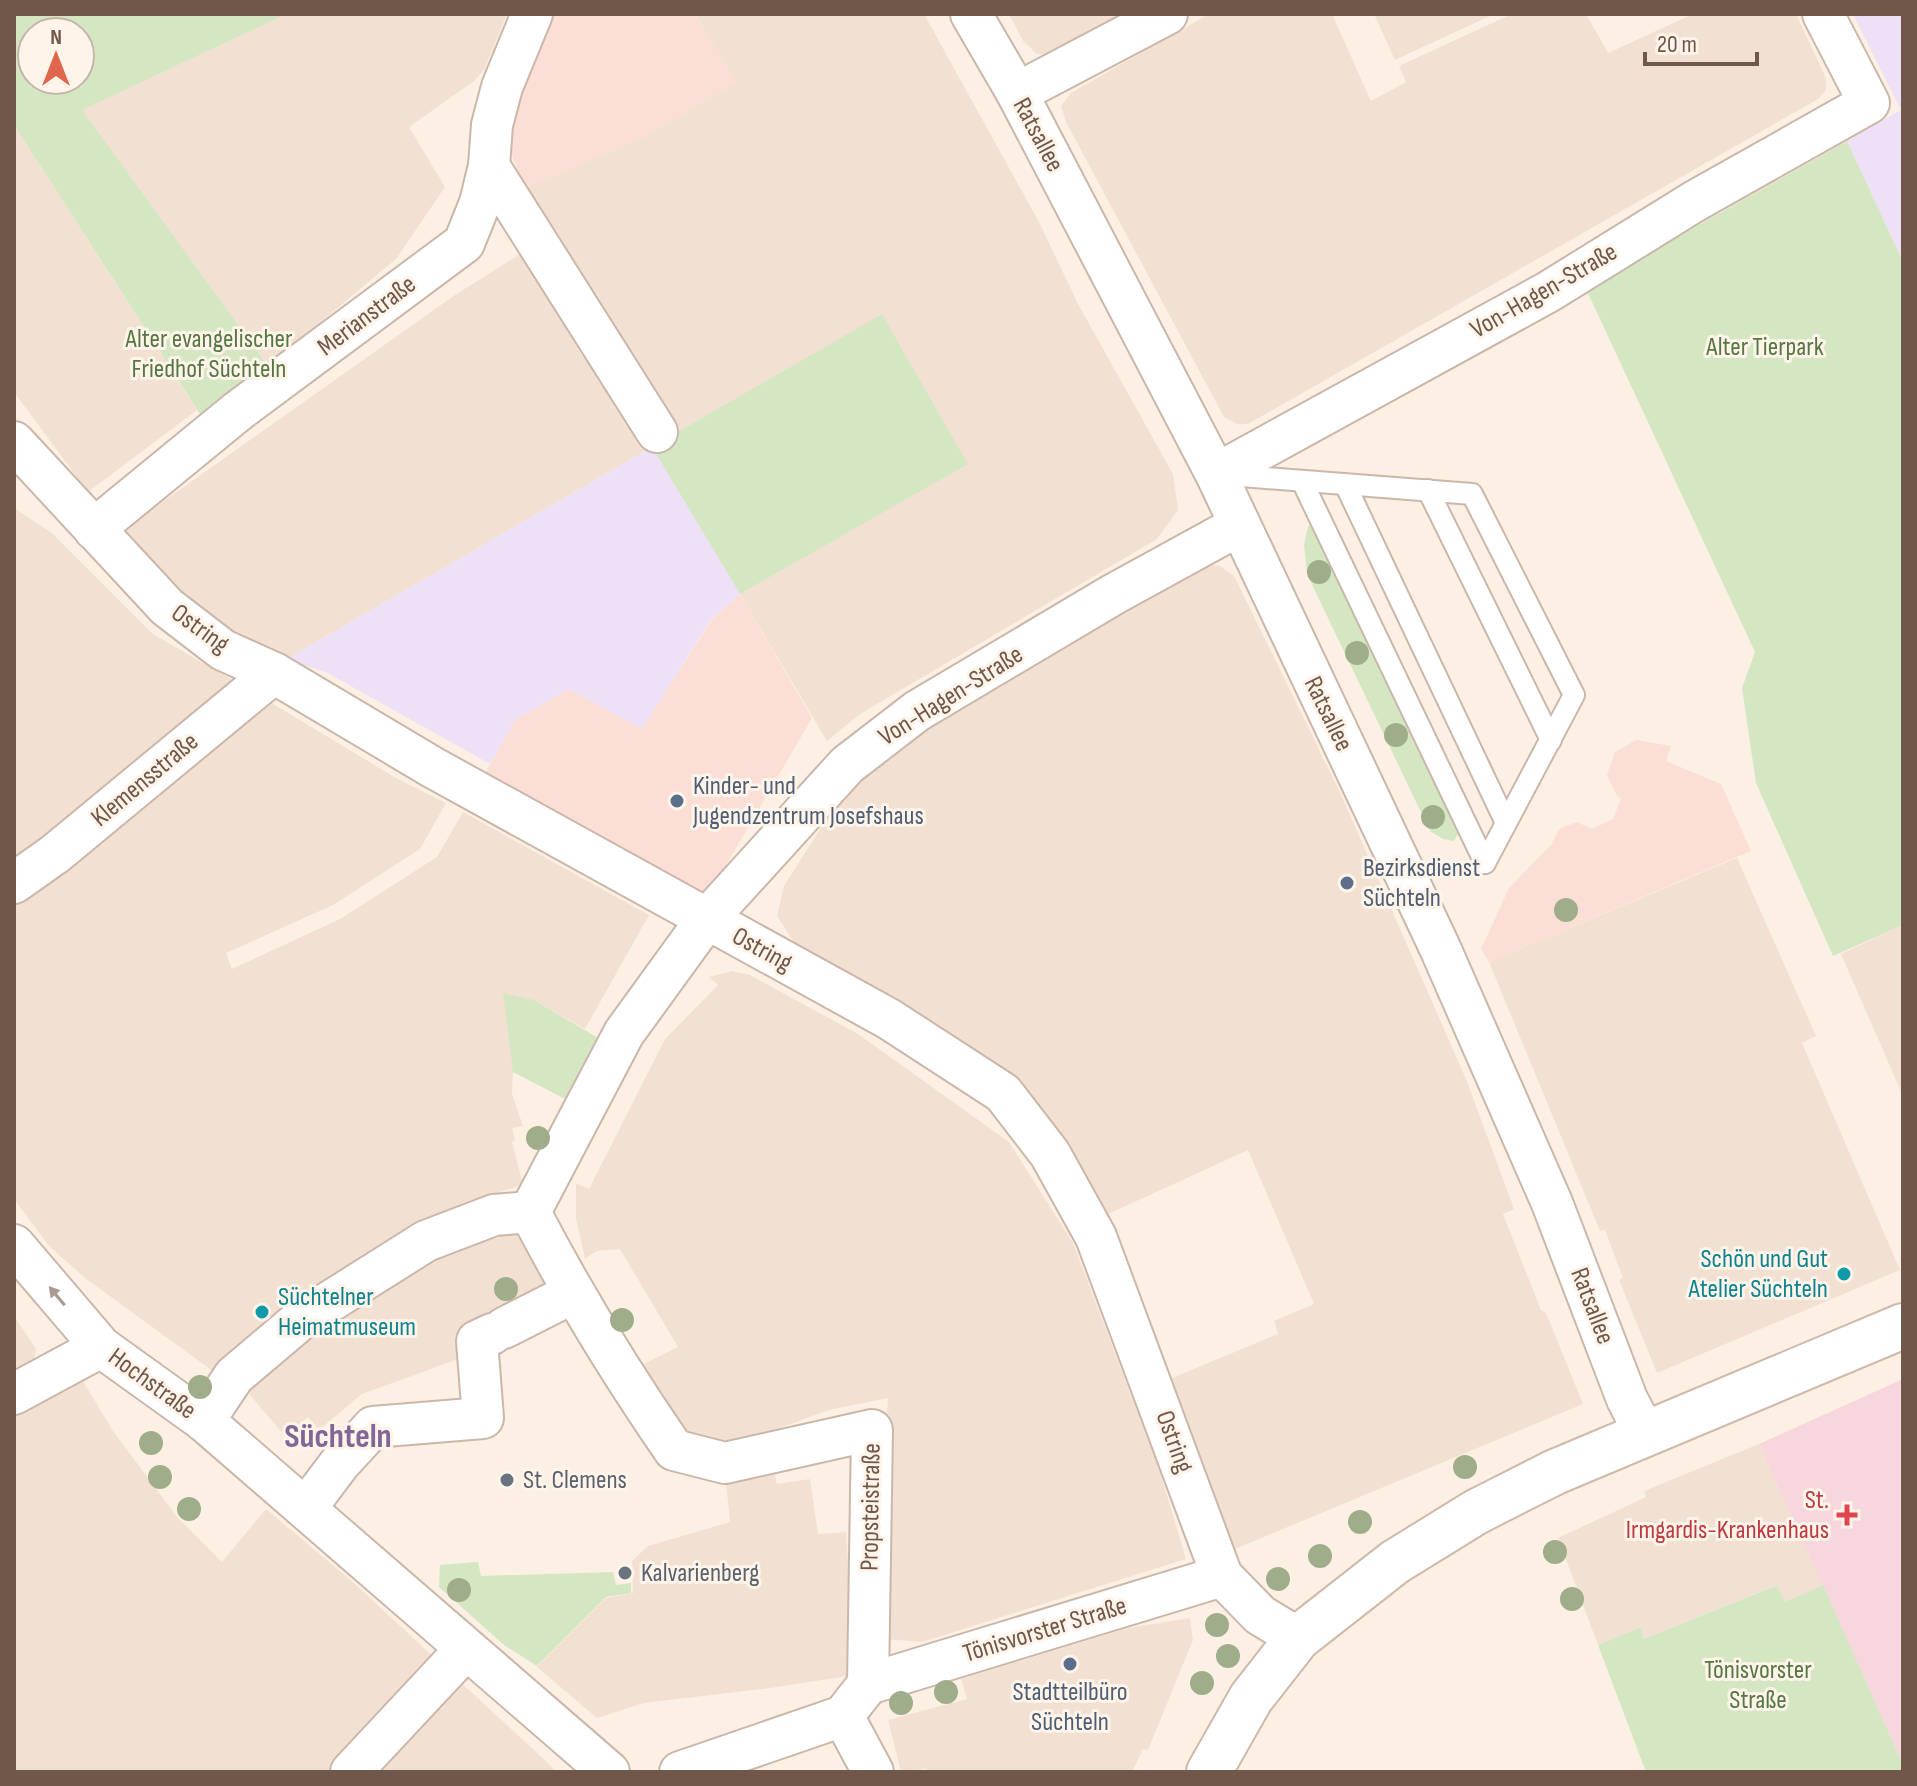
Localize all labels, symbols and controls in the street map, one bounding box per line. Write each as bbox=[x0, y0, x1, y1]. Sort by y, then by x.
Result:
north arrow bbox=[16, 16, 96, 96]
scale bar bbox=[1645, 16, 1757, 66]
text: N bbox=[50, 24, 62, 51]
text: 20 m bbox=[1657, 30, 1697, 59]
street label: Ratsallee bbox=[1006, 93, 1070, 177]
street label: Von-Hagen-Straße bbox=[1465, 237, 1623, 345]
street label: Merianstraße bbox=[312, 269, 422, 363]
park label: Alter evangelischer Friedhof Süchteln bbox=[125, 324, 293, 385]
park label: Alter Tierpark bbox=[1705, 332, 1824, 363]
street label: Ostring bbox=[165, 598, 235, 660]
street label: Von-Hagen-Straße bbox=[873, 639, 1029, 753]
street label: Ratsallee bbox=[1297, 672, 1359, 756]
street label: Klemensstraße bbox=[85, 726, 205, 834]
place label: Kinder- und Jugendzentrum Josefshaus bbox=[692, 771, 924, 832]
marker: Kinder- und Jugendzentrum Josefshaus bbox=[668, 792, 686, 810]
place label: Bezirksdienst Süchteln bbox=[1363, 853, 1480, 914]
marker: Bezirksdienst Süchteln bbox=[1338, 874, 1356, 892]
street label: Ostring bbox=[727, 921, 797, 979]
place label: Schön und Gut Atelier Süchteln bbox=[1688, 1244, 1828, 1305]
street label: Ratsallee bbox=[1563, 1263, 1621, 1349]
marker: Schön und Gut Atelier Süchteln bbox=[1835, 1265, 1853, 1283]
place label: Süchtelner Heimatmuseum bbox=[278, 1282, 416, 1343]
one-way arrow bbox=[49, 1286, 67, 1305]
marker: Süchtelner Heimatmuseum bbox=[253, 1303, 271, 1321]
street label: Hochstraße bbox=[102, 1342, 202, 1426]
street label: Ostring bbox=[1149, 1407, 1199, 1477]
district label: Süchteln bbox=[284, 1416, 392, 1457]
street label: Propsteistraße bbox=[854, 1443, 888, 1571]
place label: St. Clemens bbox=[523, 1465, 627, 1496]
marker: St. Clemens bbox=[498, 1471, 516, 1489]
place label: St. Irmgardis-Krankenhaus bbox=[1626, 1485, 1829, 1546]
marker: St. Irmgardis-Krankenhaus bbox=[1836, 1504, 1858, 1526]
place label: Kalvarienberg bbox=[641, 1558, 759, 1589]
marker: Kalvarienberg bbox=[616, 1564, 634, 1582]
street label: Tönisvorster Straße bbox=[960, 1590, 1130, 1670]
marker: Stadtteilbüro Süchteln bbox=[1061, 1655, 1079, 1673]
park label: Tönisvorster Straße bbox=[1704, 1655, 1812, 1716]
place label: Stadtteilbüro Süchteln bbox=[1012, 1677, 1128, 1738]

